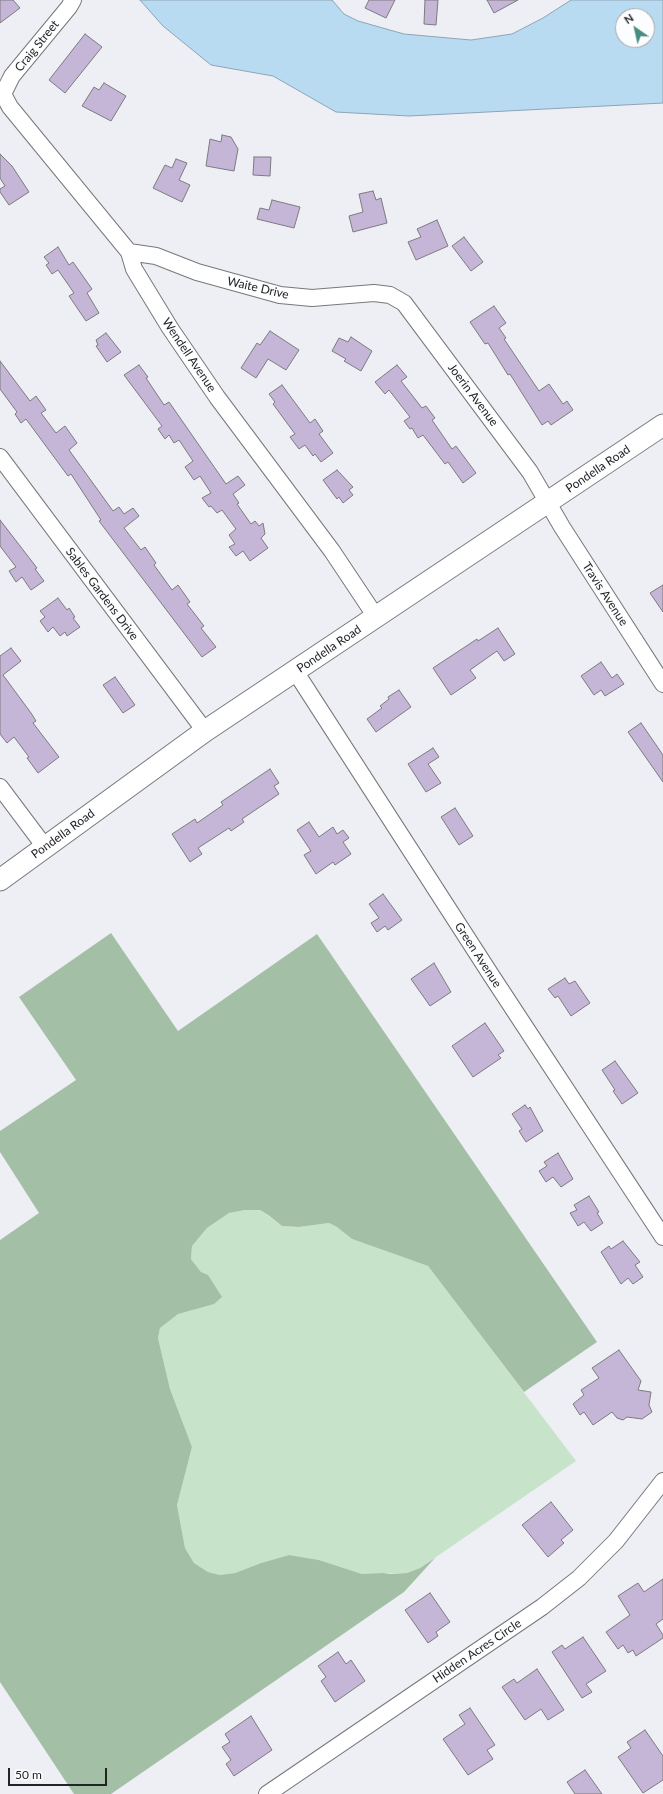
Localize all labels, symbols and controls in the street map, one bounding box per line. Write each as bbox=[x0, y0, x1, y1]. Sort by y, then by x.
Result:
north arrow bbox=[615, 8, 655, 48]
text: N bbox=[621, 11, 636, 26]
street label: Craig Street bbox=[12, 17, 62, 75]
street label: Waite Drive bbox=[226, 274, 290, 302]
street label: Wendell Avenue bbox=[159, 315, 219, 395]
street label: Joerin Avenue bbox=[445, 361, 501, 429]
street label: Pondella Road bbox=[563, 442, 633, 496]
street label: Sables Gardens Drive bbox=[63, 545, 141, 643]
street label: Travis Avenue bbox=[579, 559, 631, 629]
street label: Pondella Road bbox=[294, 622, 364, 676]
street label: Pondella Road bbox=[29, 806, 97, 862]
street label: Green Avenue bbox=[452, 920, 504, 990]
street label: Hidden Acres Circle bbox=[430, 1616, 524, 1686]
scale bar bbox=[10, 1760, 109, 1786]
text: 50 m bbox=[15, 1767, 42, 1782]

